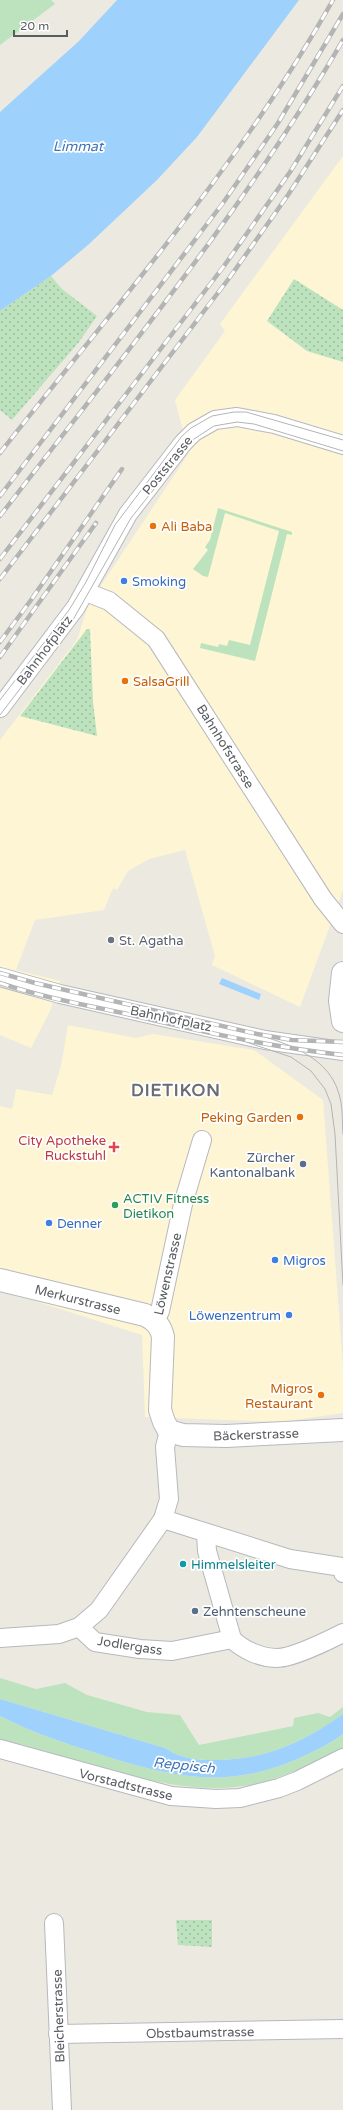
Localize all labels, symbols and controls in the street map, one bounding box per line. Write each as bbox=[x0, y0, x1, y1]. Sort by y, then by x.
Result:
scale bar bbox=[14, 12, 67, 38]
text: 20 m bbox=[20, 19, 49, 33]
water label: Limmat bbox=[53, 138, 105, 155]
street label: Poststrasse bbox=[139, 433, 196, 498]
place label: Ali Baba bbox=[161, 519, 212, 535]
marker: Ali Baba bbox=[148, 521, 158, 531]
place label: Smoking bbox=[132, 574, 186, 590]
marker: Smoking bbox=[119, 576, 129, 586]
street label: Bahnhofplatz bbox=[13, 613, 76, 689]
place label: SalsaGrill bbox=[133, 674, 190, 690]
marker: SalsaGrill bbox=[120, 676, 130, 686]
street label: Bahnhofstrasse bbox=[193, 702, 257, 792]
place label: St. Agatha bbox=[119, 933, 184, 949]
marker: St. Agatha bbox=[106, 935, 116, 945]
street label: Bahnhofplatz bbox=[129, 1003, 213, 1035]
district label: DIETIKON bbox=[131, 1080, 221, 1101]
place label: Peking Garden bbox=[201, 1110, 292, 1126]
marker: Peking Garden bbox=[295, 1112, 305, 1122]
place label: City Apotheke Ruckstuhl bbox=[18, 1133, 106, 1164]
marker: City Apotheke Ruckstuhl bbox=[109, 1142, 119, 1152]
place label: Zürcher Kantonalbank bbox=[209, 1150, 295, 1181]
marker: Zürcher Kantonalbank bbox=[298, 1159, 308, 1169]
place label: ACTIV Fitness Dietikon bbox=[123, 1191, 209, 1222]
marker: ACTIV Fitness Dietikon bbox=[110, 1200, 120, 1210]
place label: Denner bbox=[57, 1216, 102, 1232]
marker: Denner bbox=[44, 1218, 54, 1228]
street label: Löwenstrasse bbox=[151, 1231, 185, 1317]
place label: Migros bbox=[283, 1253, 326, 1269]
marker: Migros bbox=[270, 1255, 280, 1265]
street label: Merkurstrasse bbox=[33, 1282, 122, 1318]
place label: Löwenzentrum bbox=[189, 1308, 281, 1324]
marker: Löwenzentrum bbox=[284, 1310, 294, 1320]
place label: Migros Restaurant bbox=[245, 1381, 313, 1412]
marker: Migros Restaurant bbox=[316, 1390, 326, 1400]
street label: Bäckerstrasse bbox=[213, 1426, 299, 1444]
place label: Himmelsleiter bbox=[191, 1557, 276, 1573]
marker: Himmelsleiter bbox=[178, 1559, 188, 1569]
place label: Zehntenscheune bbox=[203, 1604, 306, 1620]
marker: Zehntenscheune bbox=[190, 1606, 200, 1616]
street label: Jodlergass bbox=[96, 1633, 163, 1659]
water label: Reppisch bbox=[152, 1754, 216, 1777]
street label: Vorstadtstrasse bbox=[77, 1766, 174, 1804]
street label: Bleicherstrasse bbox=[49, 1969, 69, 2063]
street label: Obstbaumstrasse bbox=[146, 2024, 254, 2042]

